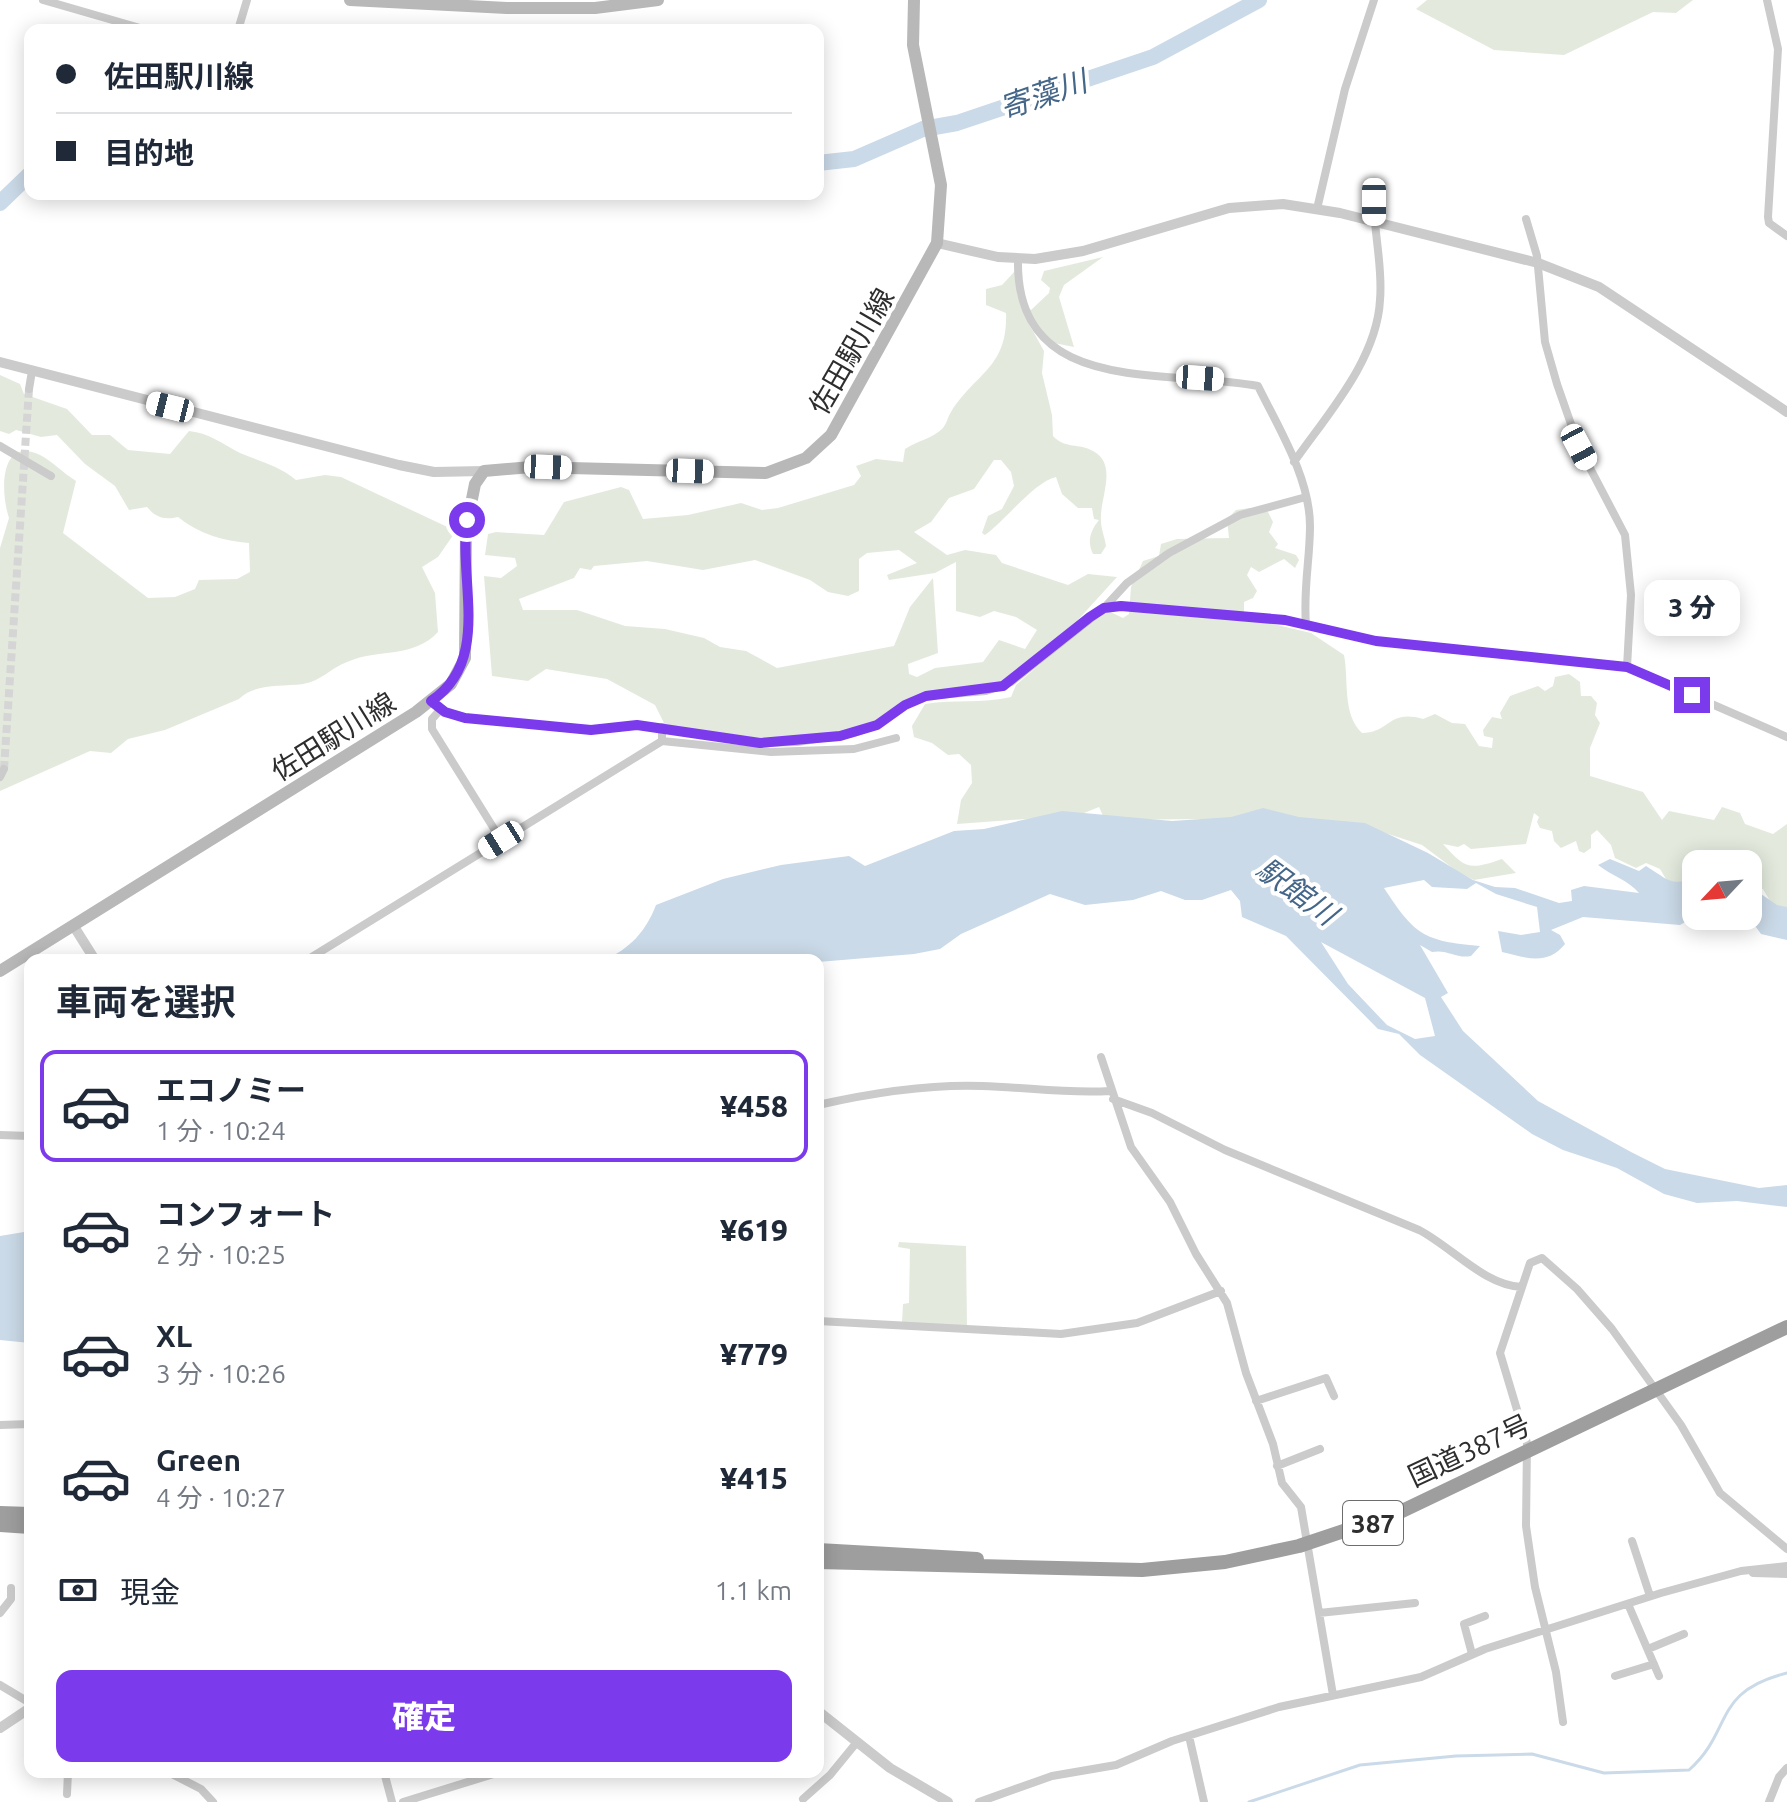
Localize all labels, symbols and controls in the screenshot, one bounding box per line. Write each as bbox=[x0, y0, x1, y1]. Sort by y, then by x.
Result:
text: 佐田駅川線 bbox=[104, 59, 254, 93]
water label: 寄藻川 bbox=[995, 62, 1094, 125]
text: 目的地 bbox=[104, 136, 194, 170]
car bbox=[1362, 178, 1386, 226]
street label: 佐田駅川線 bbox=[803, 283, 899, 419]
car bbox=[1175, 364, 1225, 392]
car bbox=[144, 390, 196, 424]
car bbox=[1557, 420, 1601, 474]
car bbox=[524, 454, 572, 480]
car bbox=[666, 458, 714, 484]
route start bbox=[449, 502, 485, 538]
callout: 3 分 bbox=[1644, 579, 1740, 635]
text: 3 分 bbox=[1669, 593, 1715, 622]
route end bbox=[1674, 677, 1710, 713]
street label: 佐田駅川線 bbox=[265, 686, 401, 786]
car bbox=[474, 817, 528, 863]
north arrow bbox=[1682, 850, 1762, 930]
map controls bbox=[1682, 850, 1762, 930]
water label: 駅館川 bbox=[1251, 851, 1346, 933]
text: 車両を選択 bbox=[56, 981, 236, 1022]
icon: car bbox=[60, 1070, 132, 1142]
text: エコノミー bbox=[156, 1073, 306, 1107]
text: ¥458 bbox=[720, 1089, 788, 1123]
text: 1 分 · 10:24 bbox=[156, 1116, 286, 1145]
icon: car bbox=[60, 1194, 132, 1266]
text: コンフォート bbox=[156, 1197, 335, 1231]
text: ¥619 bbox=[720, 1213, 788, 1247]
text: 2 分 · 10:25 bbox=[156, 1240, 286, 1269]
icon: car bbox=[60, 1318, 132, 1390]
text: XL bbox=[156, 1319, 192, 1353]
text: ¥779 bbox=[720, 1337, 788, 1371]
text: 3 分 · 10:26 bbox=[156, 1359, 286, 1388]
street label: 国道387号 bbox=[1403, 1408, 1535, 1492]
icon: car bbox=[60, 1442, 132, 1514]
text: Green bbox=[156, 1443, 241, 1477]
text: ¥415 bbox=[720, 1461, 788, 1495]
text: 4 分 · 10:27 bbox=[156, 1483, 286, 1512]
road number: 387 bbox=[1343, 1501, 1403, 1545]
icon: cash bbox=[56, 1568, 100, 1612]
text: 現金 bbox=[120, 1575, 180, 1609]
text: 1.1 km bbox=[715, 1576, 792, 1605]
button: 確定 bbox=[56, 1670, 792, 1762]

